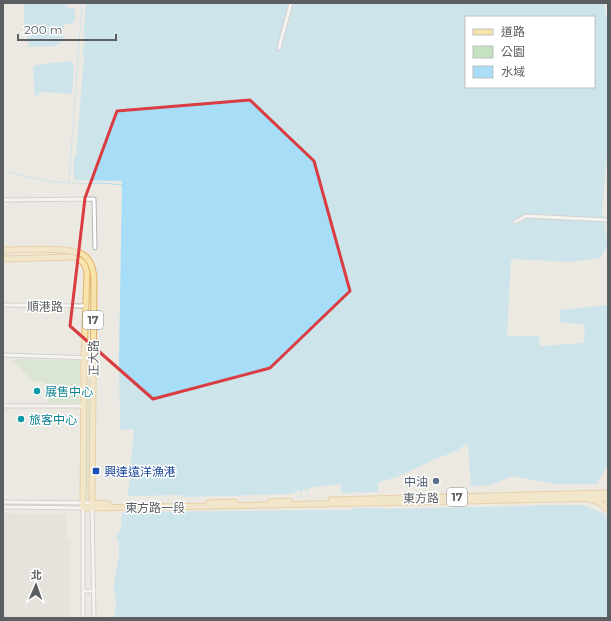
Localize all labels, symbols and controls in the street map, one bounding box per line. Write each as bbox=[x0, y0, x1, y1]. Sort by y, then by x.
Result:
scale bar bbox=[18, 16, 116, 42]
legend bbox=[465, 16, 595, 88]
text: 200 m bbox=[24, 22, 63, 37]
text: 道路 bbox=[501, 24, 525, 39]
text: 公園 bbox=[501, 44, 525, 59]
text: 水域 bbox=[501, 64, 525, 79]
street label: 順港路 bbox=[27, 299, 63, 314]
road number: 17 bbox=[83, 311, 103, 329]
street label: 正大路 bbox=[86, 340, 101, 376]
place label: 展售中心 bbox=[45, 384, 93, 399]
marker: 展售中心 bbox=[32, 386, 42, 396]
place label: 旅客中心 bbox=[29, 412, 77, 427]
marker: 旅客中心 bbox=[16, 414, 26, 424]
place label: 興達遠洋漁港 bbox=[104, 464, 176, 479]
marker: 興達遠洋漁港 bbox=[91, 466, 101, 476]
place label: 中油 bbox=[404, 474, 428, 489]
marker: 中油 bbox=[431, 476, 441, 486]
road number: 17 bbox=[447, 488, 467, 506]
street label: 東方路 bbox=[403, 490, 439, 506]
street label: 東方路一段 bbox=[125, 500, 185, 515]
north arrow bbox=[16, 565, 56, 605]
text: 北 bbox=[31, 568, 42, 582]

